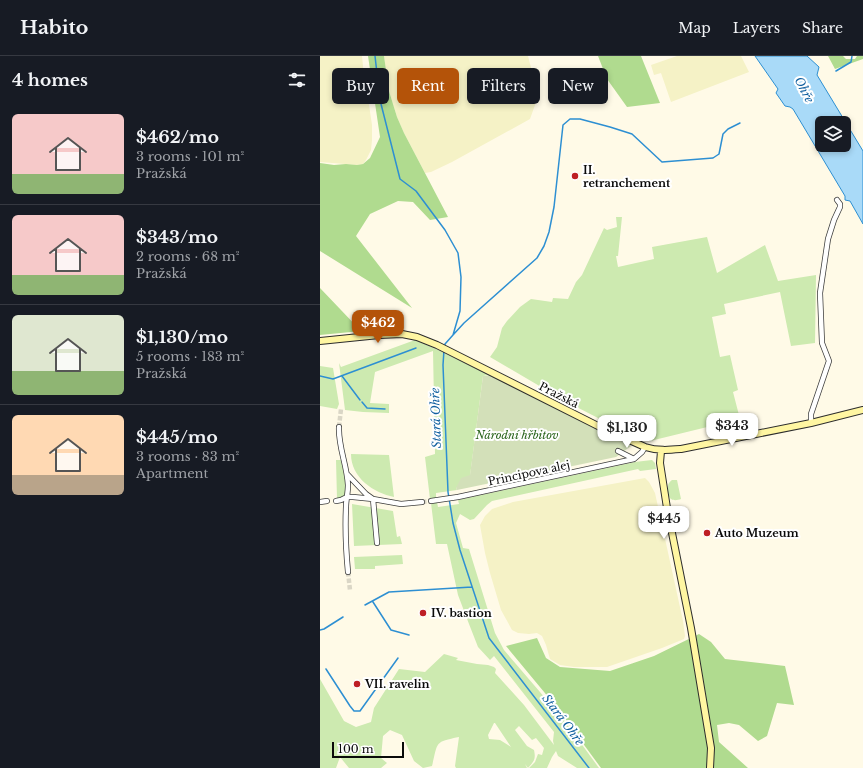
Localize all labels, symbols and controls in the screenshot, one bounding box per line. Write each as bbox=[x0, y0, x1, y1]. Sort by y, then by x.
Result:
text: Habito bbox=[20, 16, 88, 39]
text: Map bbox=[678, 19, 711, 37]
text: Layers bbox=[733, 19, 780, 37]
text: Share bbox=[802, 19, 843, 37]
chip: Buy bbox=[332, 68, 389, 104]
chip: Rent bbox=[397, 68, 459, 104]
chip: Filters bbox=[467, 68, 540, 104]
chip: New bbox=[548, 68, 608, 104]
icon: filters bbox=[286, 69, 308, 91]
text: 4 homes bbox=[12, 70, 88, 91]
water label: Ohře bbox=[792, 74, 818, 106]
map controls bbox=[815, 116, 851, 152]
button: layers bbox=[815, 116, 851, 152]
text: $462/mo bbox=[136, 127, 219, 148]
icon: home bbox=[44, 130, 92, 178]
text: 3 rooms · 101 m² bbox=[136, 148, 244, 165]
place label: II. retranchement bbox=[583, 163, 671, 190]
text: Pražská bbox=[136, 165, 187, 182]
marker: II. retranchement bbox=[570, 171, 580, 181]
text: $343/mo bbox=[136, 227, 218, 248]
icon: home bbox=[44, 231, 92, 279]
text: 2 rooms · 68 m² bbox=[136, 248, 239, 265]
text: Pražská bbox=[136, 265, 187, 282]
pin: $462 bbox=[354, 310, 402, 344]
text: $462 bbox=[361, 314, 395, 331]
text: $1,130/mo bbox=[136, 327, 228, 348]
icon: home bbox=[44, 331, 92, 379]
text: 5 rooms · 183 m² bbox=[136, 348, 244, 365]
text: Pražská bbox=[136, 365, 187, 382]
street label: Pražská bbox=[537, 379, 582, 411]
water label: Stará Ohře bbox=[427, 387, 444, 449]
pin: $343 bbox=[708, 413, 756, 447]
pin: $1,130 bbox=[594, 415, 660, 449]
text: $343 bbox=[715, 417, 749, 434]
text: $1,130 bbox=[606, 419, 648, 436]
text: $445/mo bbox=[136, 427, 218, 448]
park label: Národní hřbitov bbox=[475, 428, 559, 442]
icon: home bbox=[44, 431, 92, 479]
text: 3 rooms · 83 m² bbox=[136, 448, 239, 465]
street label: Principova alej bbox=[487, 457, 571, 489]
text: Apartment bbox=[136, 465, 208, 482]
pin: $445 bbox=[640, 506, 688, 540]
text: $445 bbox=[647, 510, 681, 527]
place label: Auto Muzeum bbox=[714, 526, 799, 540]
marker: Auto Muzeum bbox=[702, 528, 712, 538]
place label: IV. bastion bbox=[431, 606, 492, 620]
marker: IV. bastion bbox=[418, 608, 428, 618]
place label: VII. ravelin bbox=[364, 677, 430, 691]
marker: VII. ravelin bbox=[352, 679, 362, 689]
water label: Stará Ohře bbox=[539, 691, 588, 749]
scale bar bbox=[332, 740, 404, 759]
text: 100 m bbox=[338, 742, 374, 756]

